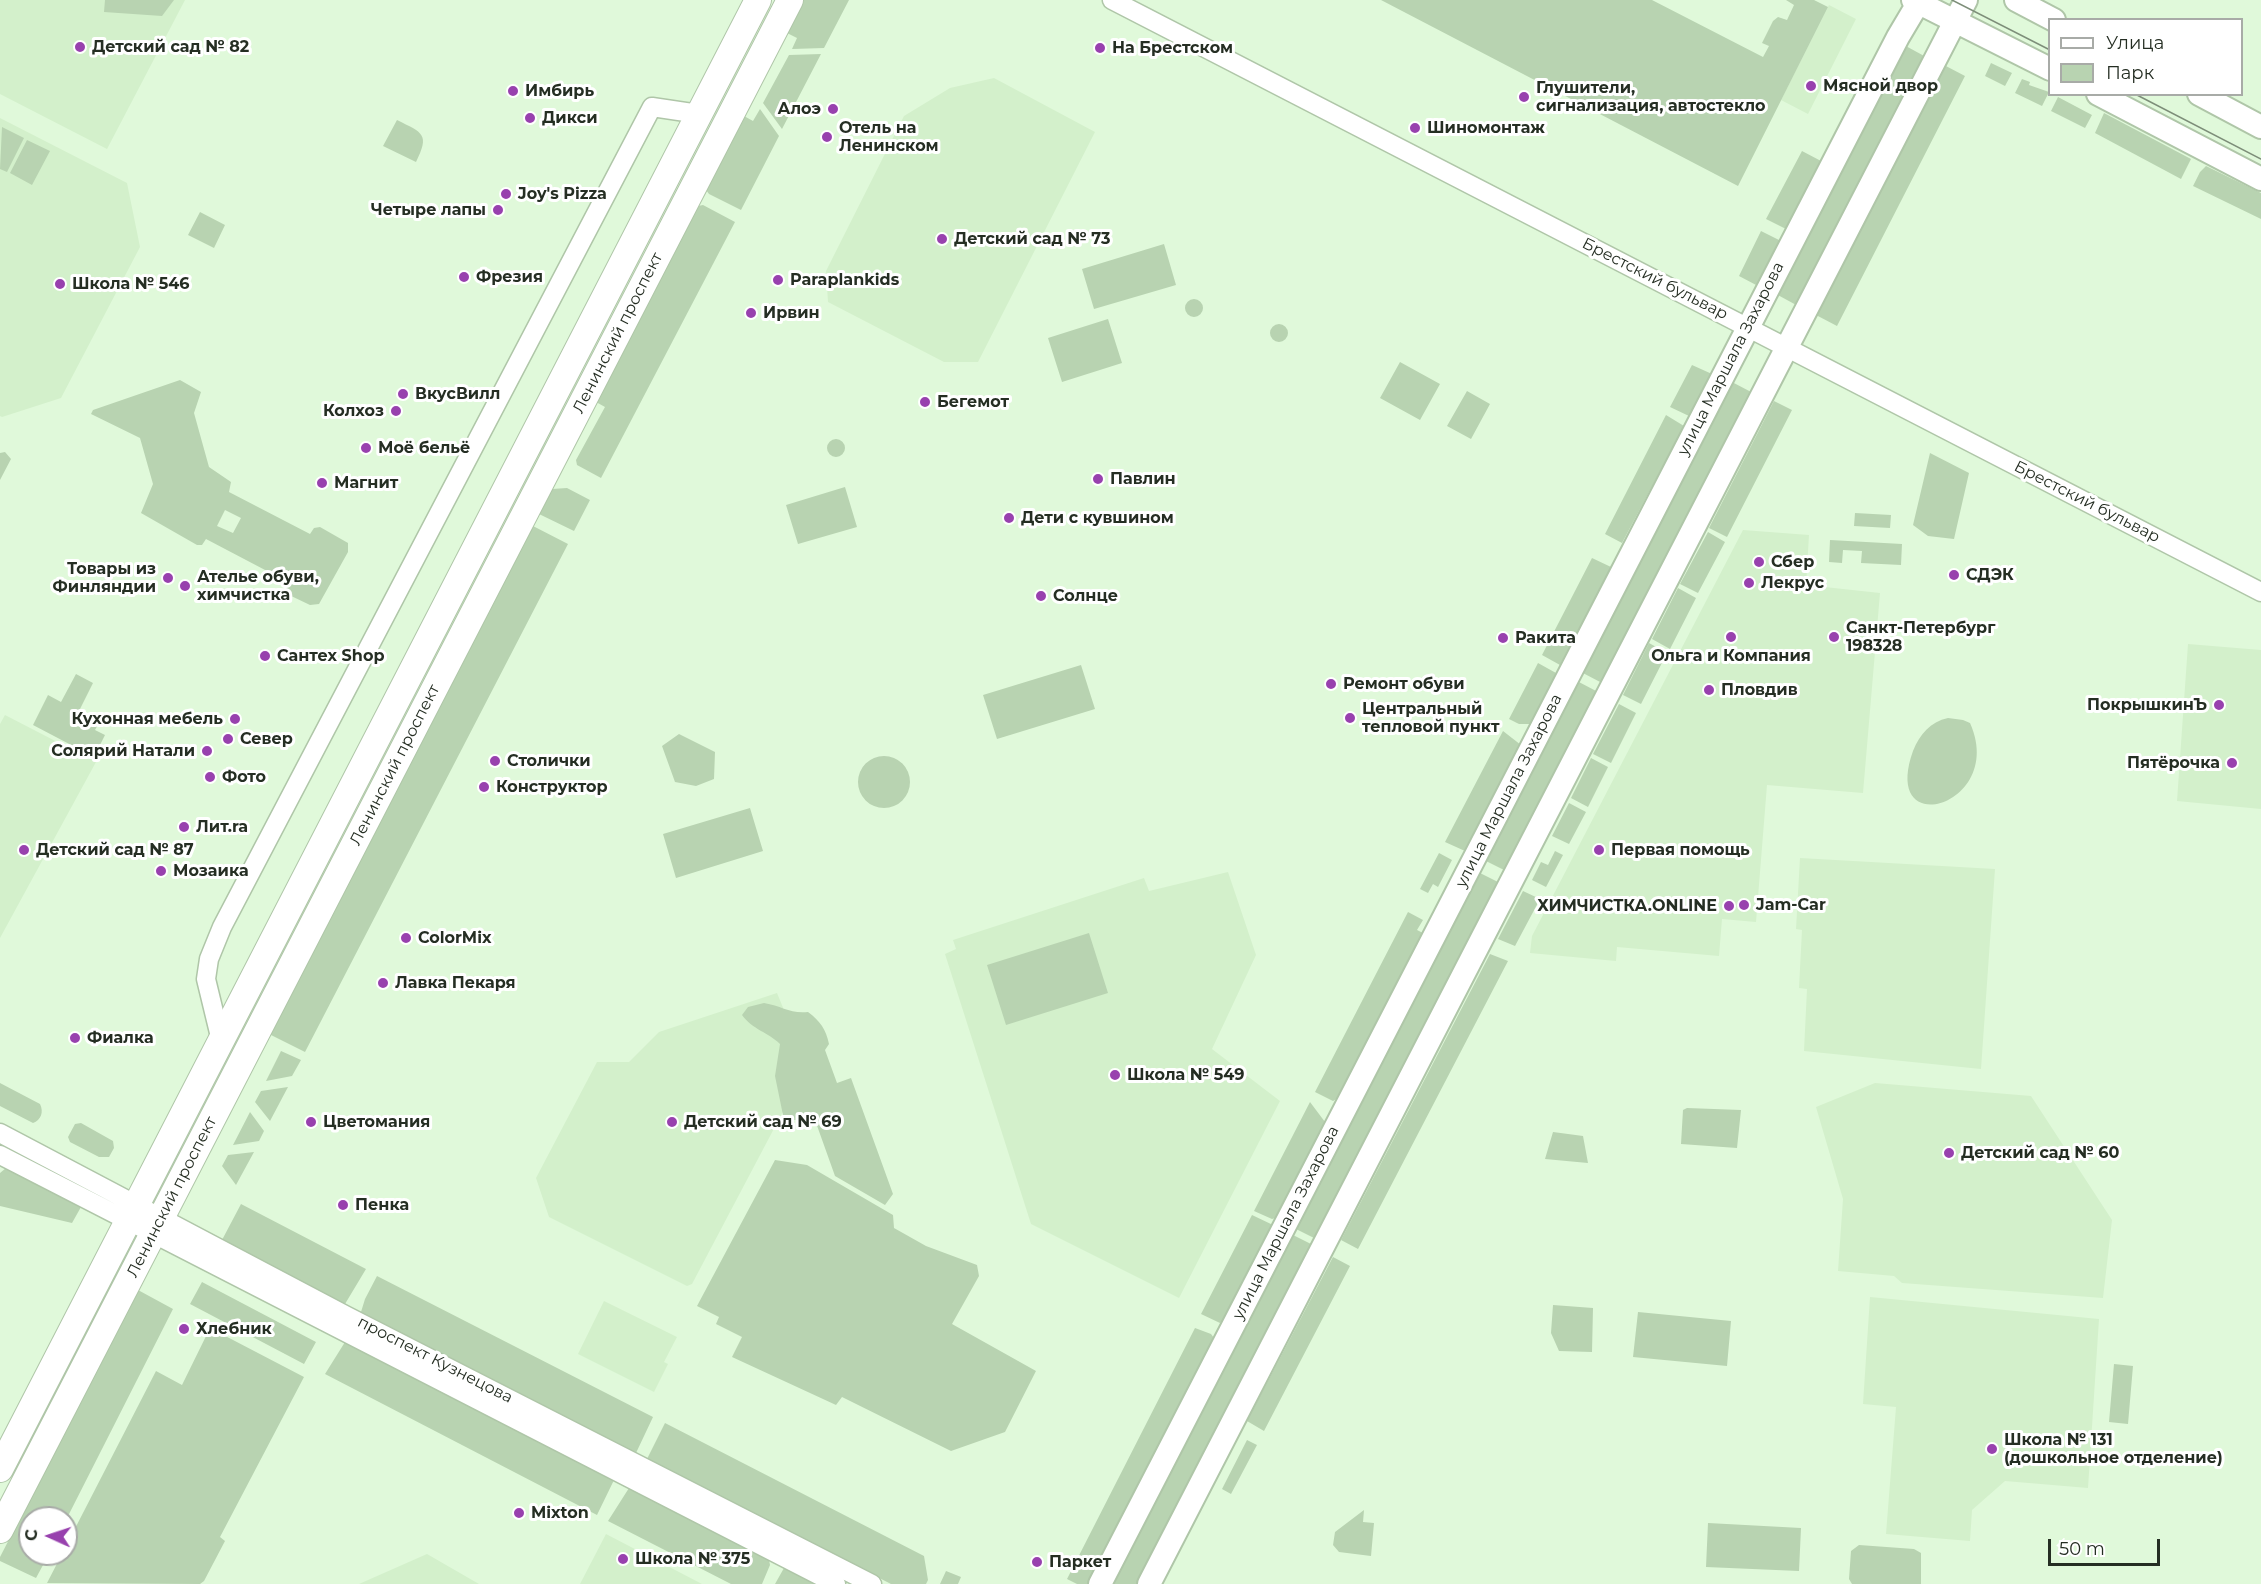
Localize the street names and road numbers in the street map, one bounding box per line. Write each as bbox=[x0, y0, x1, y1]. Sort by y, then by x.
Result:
street label: Брестский бульвар bbox=[1579, 234, 1731, 324]
street label: Ленинский проспект bbox=[569, 249, 667, 417]
street label: улица Маршала Захарова bbox=[1674, 259, 1788, 459]
street label: Брестский бульвар bbox=[2011, 457, 2163, 547]
street label: Ленинский проспект bbox=[346, 681, 444, 849]
street label: улица Маршала Захарова bbox=[1452, 691, 1566, 891]
street label: Ленинский проспект bbox=[123, 1113, 221, 1281]
street label: улица Маршала Захарова bbox=[1229, 1123, 1343, 1323]
street label: проспект Кузнецова bbox=[354, 1312, 516, 1408]

